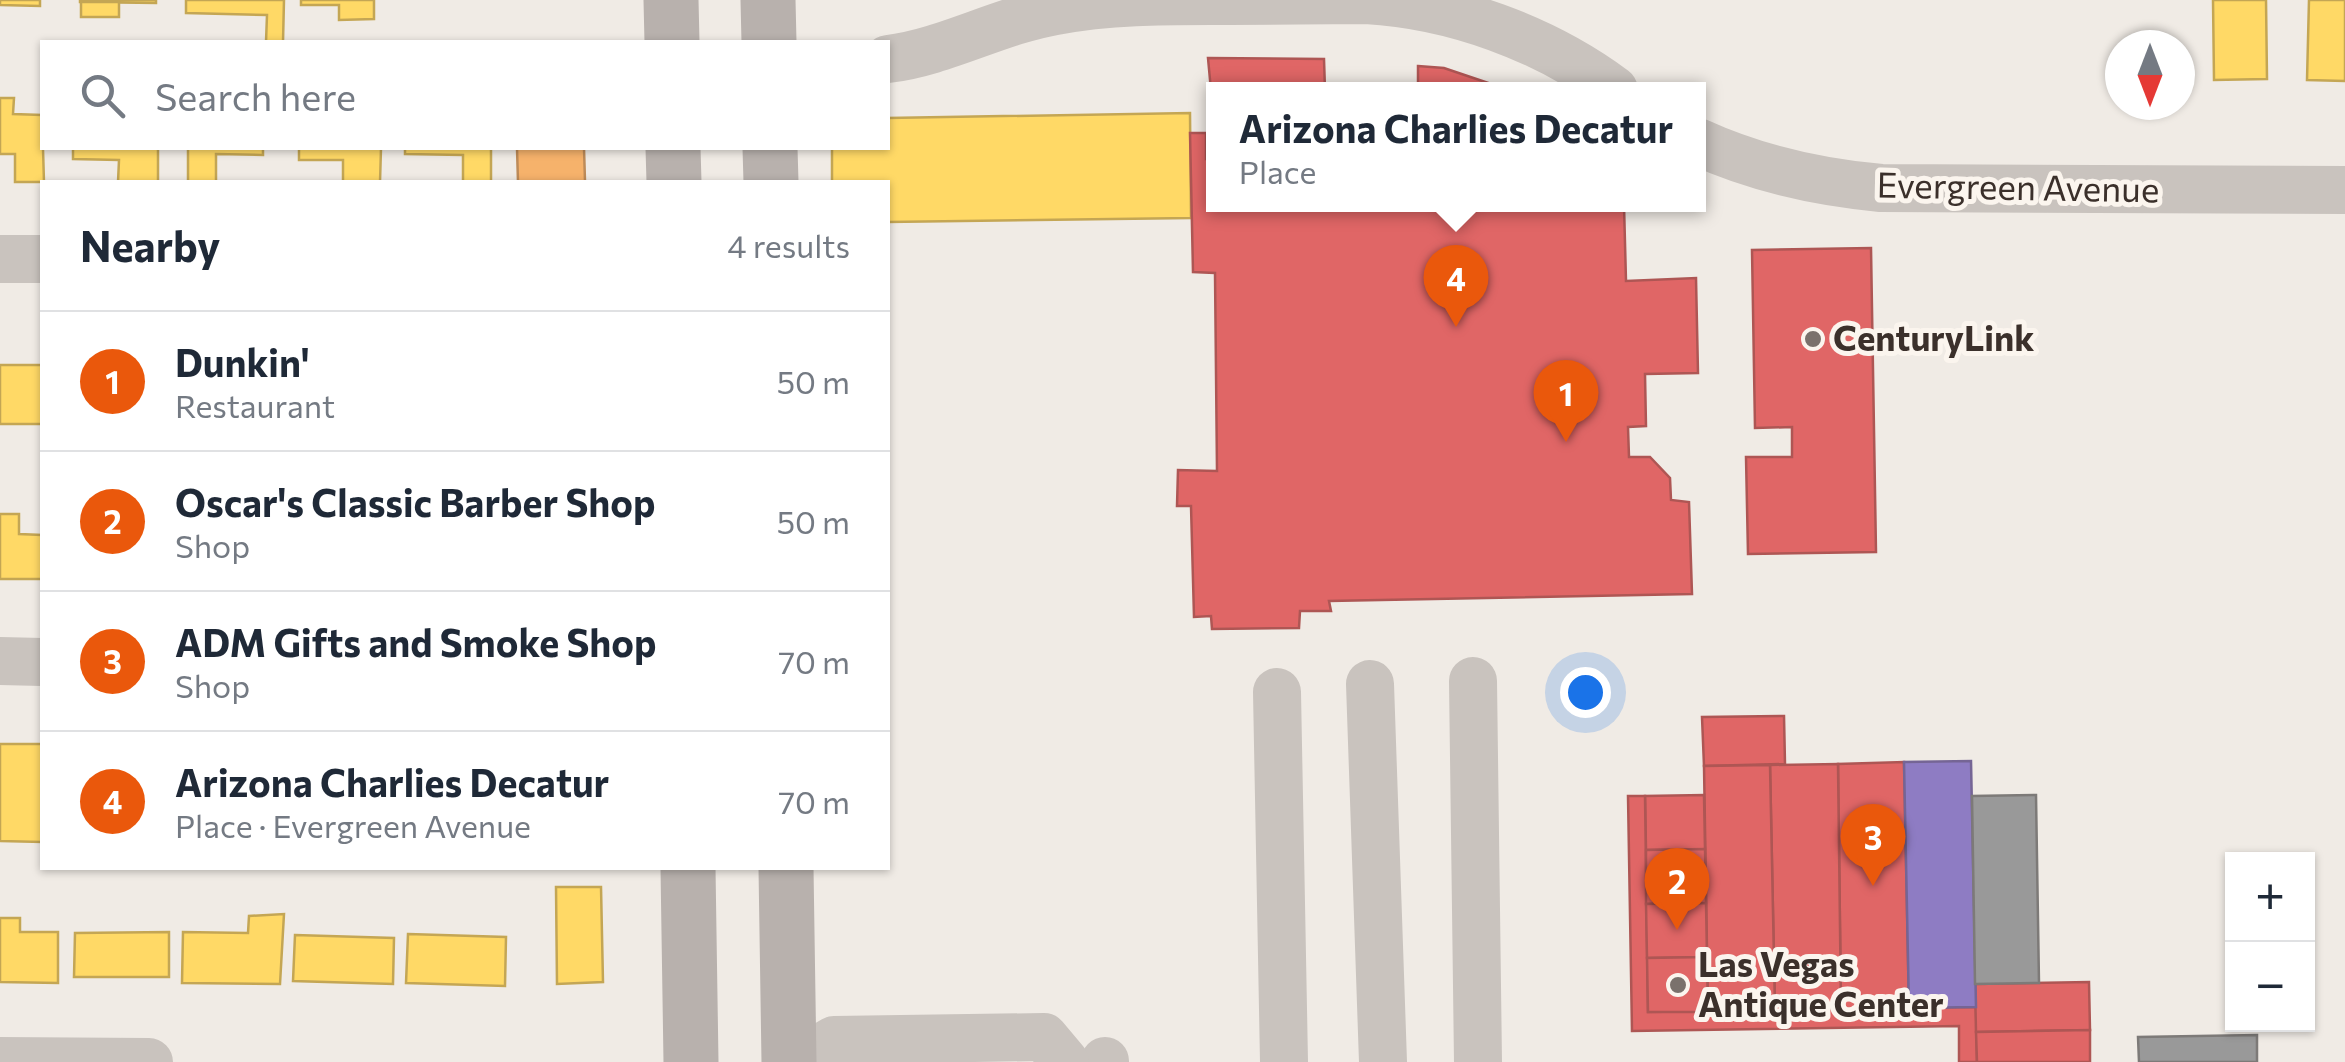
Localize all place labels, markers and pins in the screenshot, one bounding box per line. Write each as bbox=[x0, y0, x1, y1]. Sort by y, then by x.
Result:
pin: 4 bbox=[1424, 245, 1488, 327]
place label: CenturyLink bbox=[1833, 315, 2034, 358]
marker: CenturyLink bbox=[1802, 328, 1824, 350]
pin: 1 bbox=[1534, 360, 1598, 442]
pin: 3 bbox=[1840, 804, 1906, 886]
pin: 2 bbox=[1644, 848, 1710, 930]
place label: Las Vegas Antique Center bbox=[1698, 941, 1944, 1024]
marker: Las Vegas Antique Center bbox=[1667, 974, 1689, 996]

